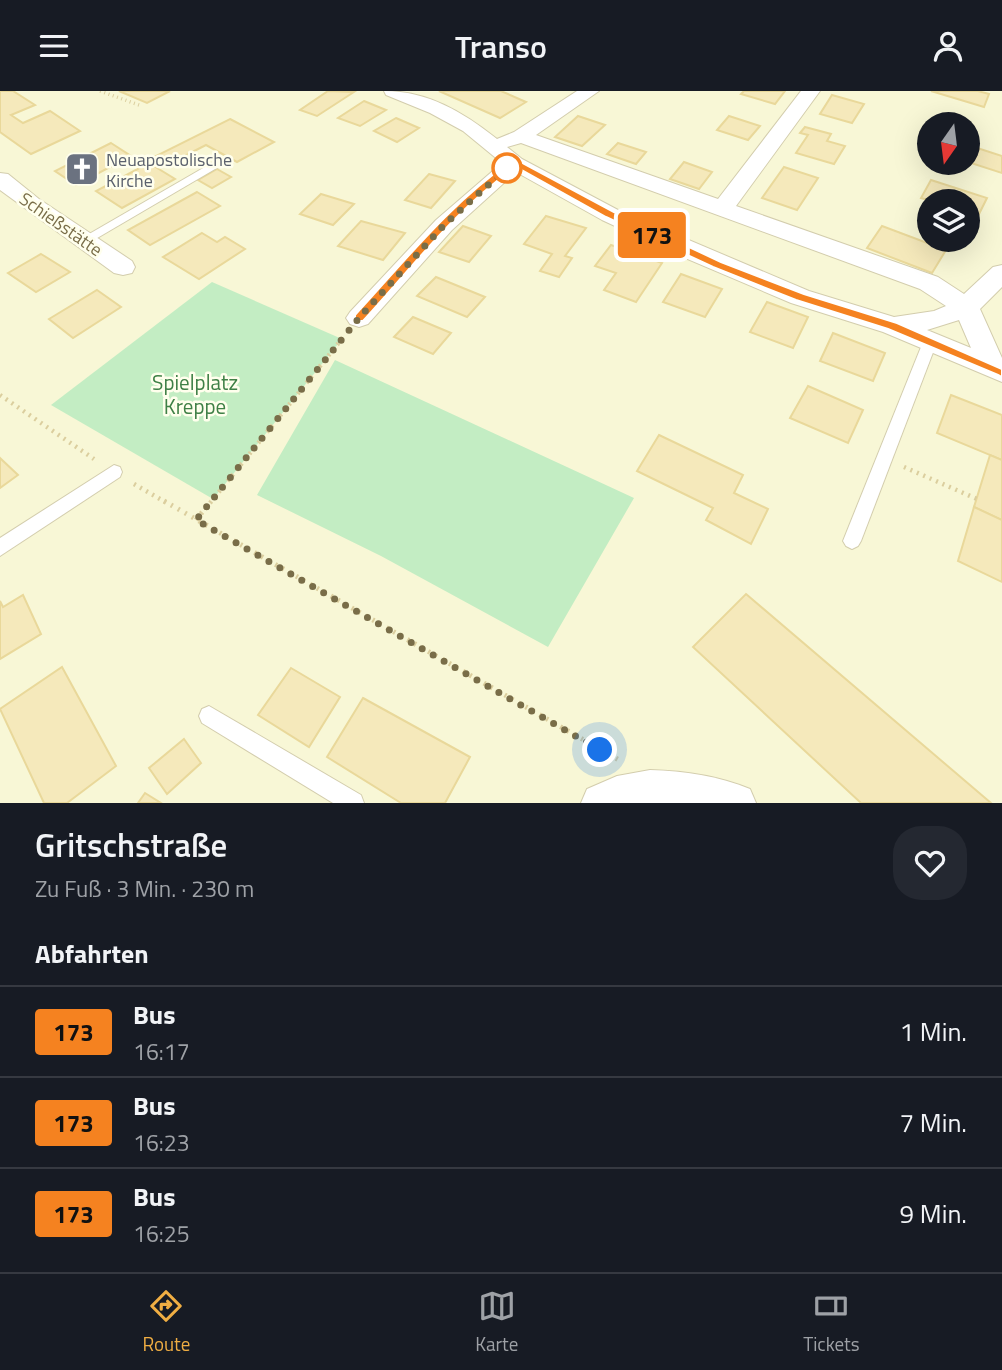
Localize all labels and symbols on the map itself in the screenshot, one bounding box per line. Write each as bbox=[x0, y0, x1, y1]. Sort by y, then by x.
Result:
north arrow bbox=[917, 112, 980, 175]
place label: Neuapostolische Kirche bbox=[106, 146, 232, 194]
church icon: Neuapostolische Kirche bbox=[63, 150, 101, 188]
unlabelled marker bbox=[492, 153, 522, 183]
street label: Schießstätte bbox=[14, 185, 108, 263]
line badge: 173 bbox=[612, 212, 692, 258]
park label: Spielplatz Kreppe bbox=[152, 366, 238, 422]
your location bbox=[582, 732, 617, 767]

